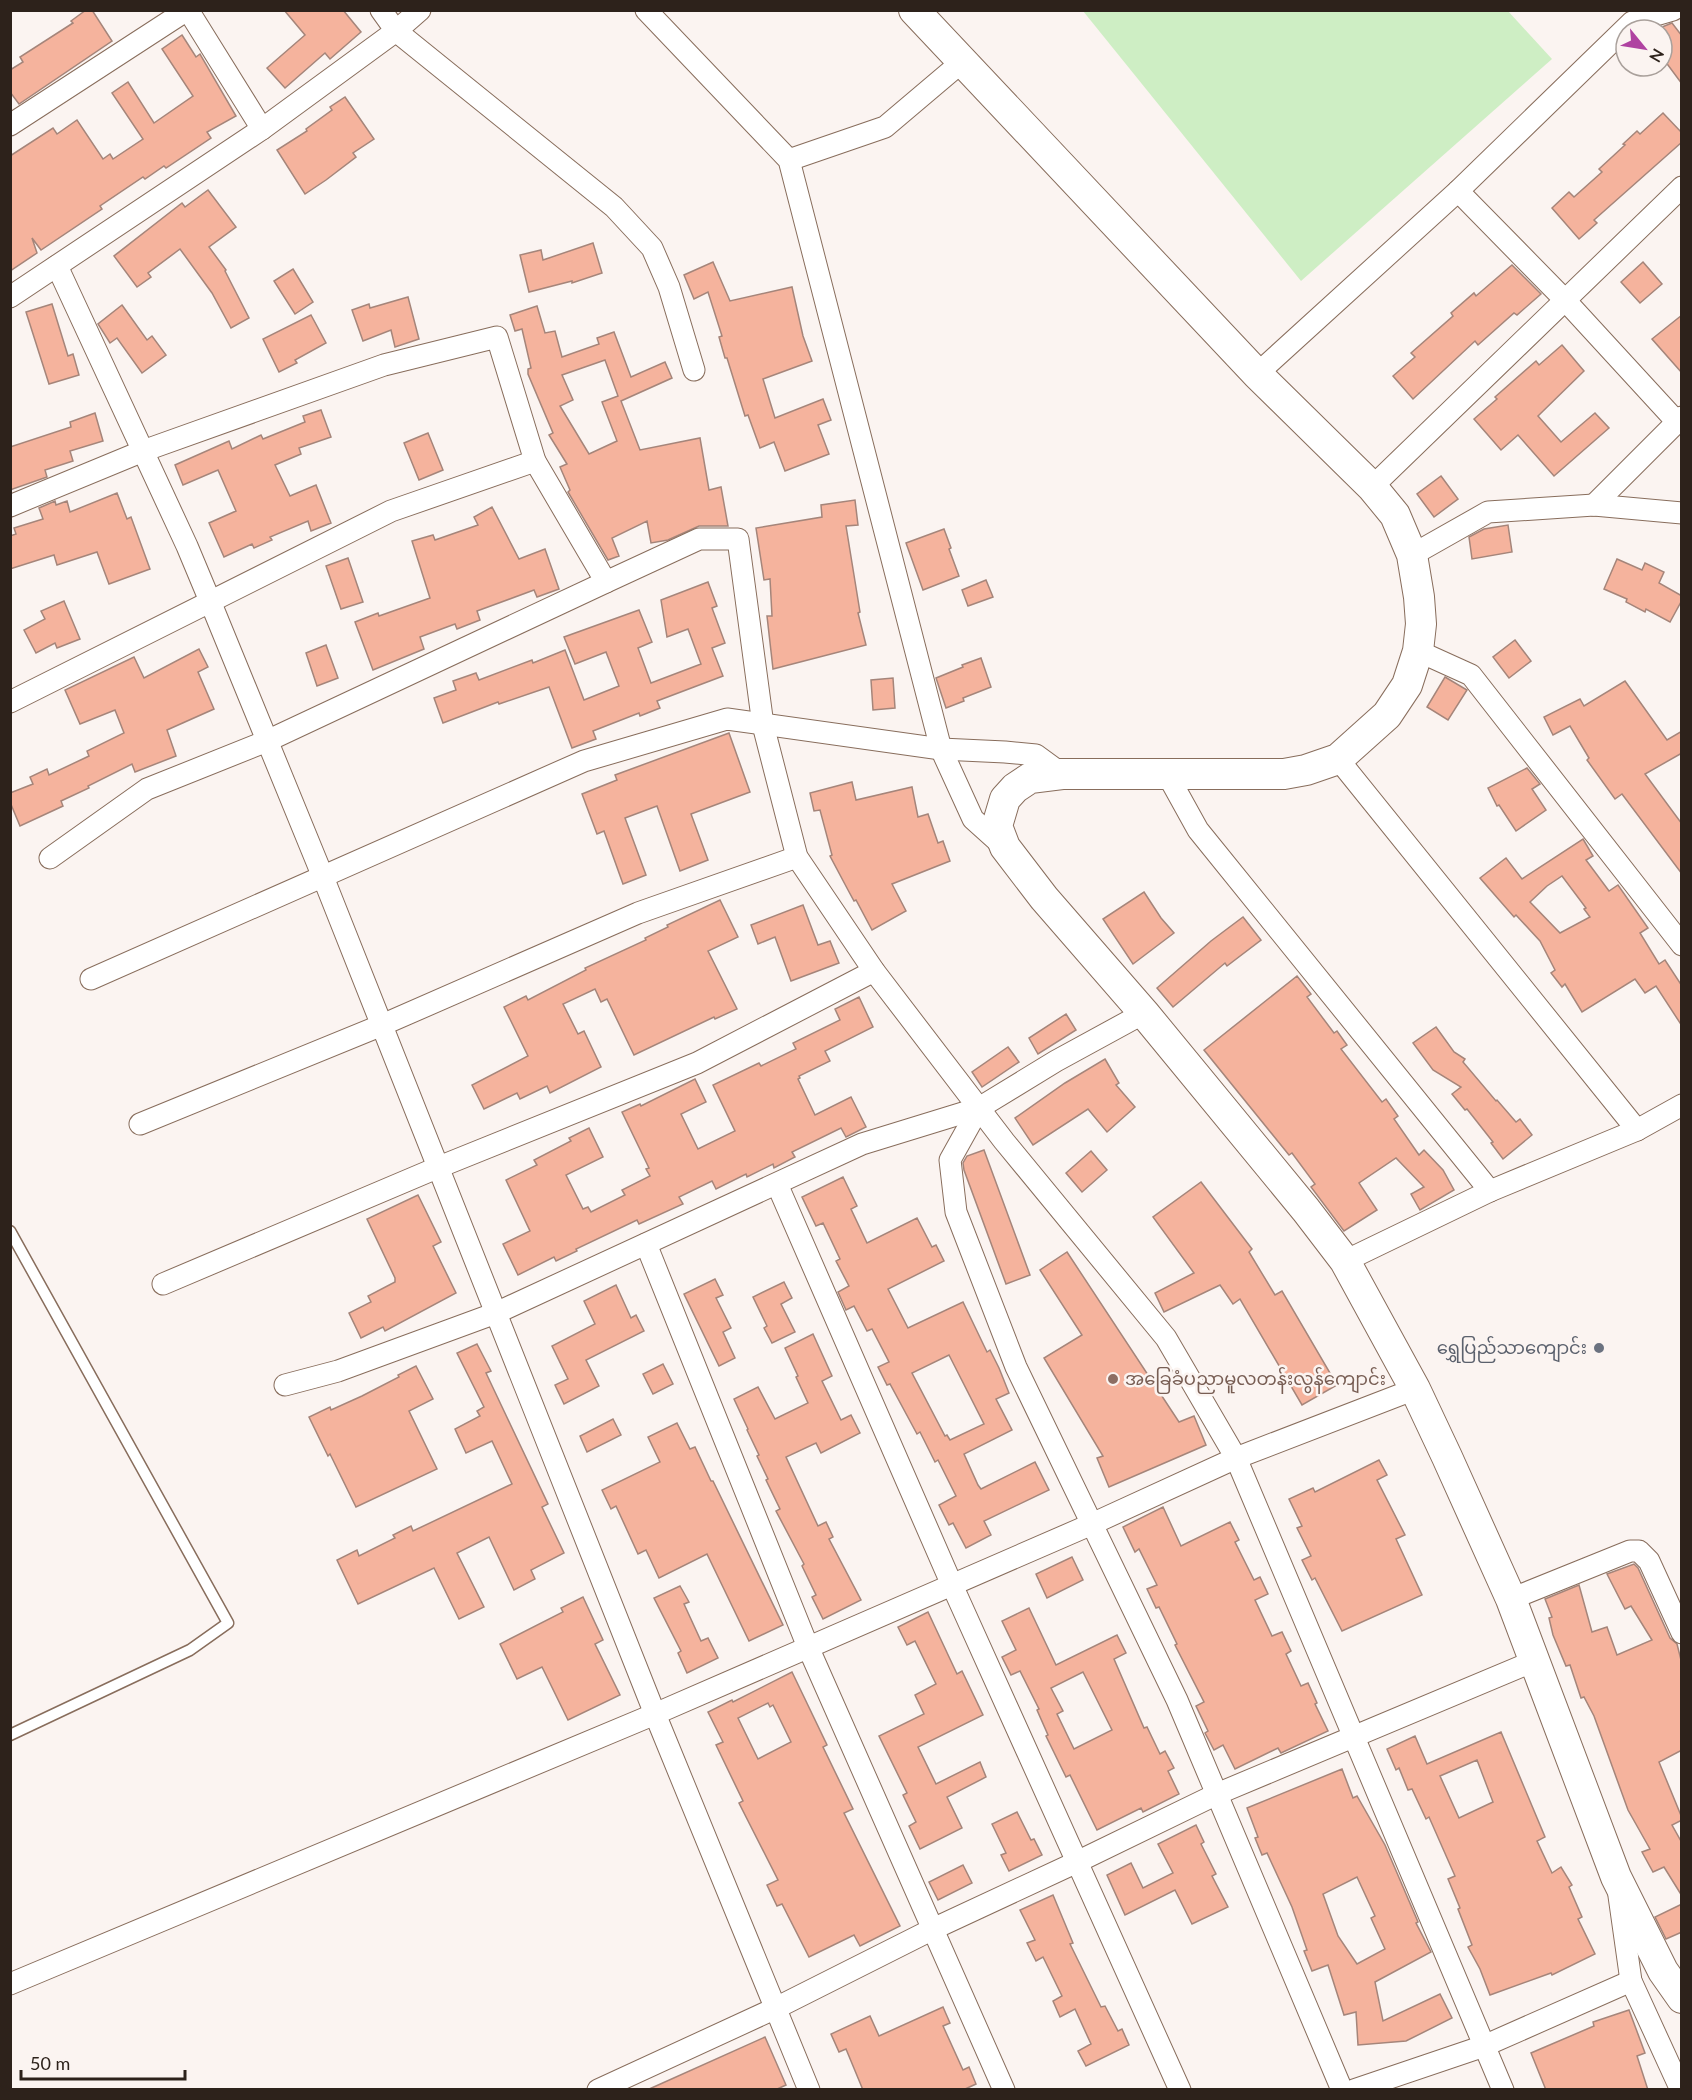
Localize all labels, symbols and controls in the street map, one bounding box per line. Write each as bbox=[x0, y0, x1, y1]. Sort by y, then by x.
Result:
north arrow bbox=[1614, 18, 1674, 78]
text: N bbox=[1646, 46, 1669, 66]
place label: ရွှေပြည်သာကျောင်း bbox=[1437, 1335, 1587, 1363]
marker: ရွှေပြည်သာကျောင်း bbox=[1592, 1341, 1606, 1355]
place label: အခြေခံပညာမူလတန်းလွန်ကျောင်း bbox=[1125, 1366, 1386, 1394]
marker: အခြေခံပညာမူလတန်းလွန်ကျောင်း bbox=[1106, 1372, 1120, 1386]
scale bar bbox=[21, 2043, 184, 2081]
text: 50 m bbox=[30, 2052, 70, 2074]

